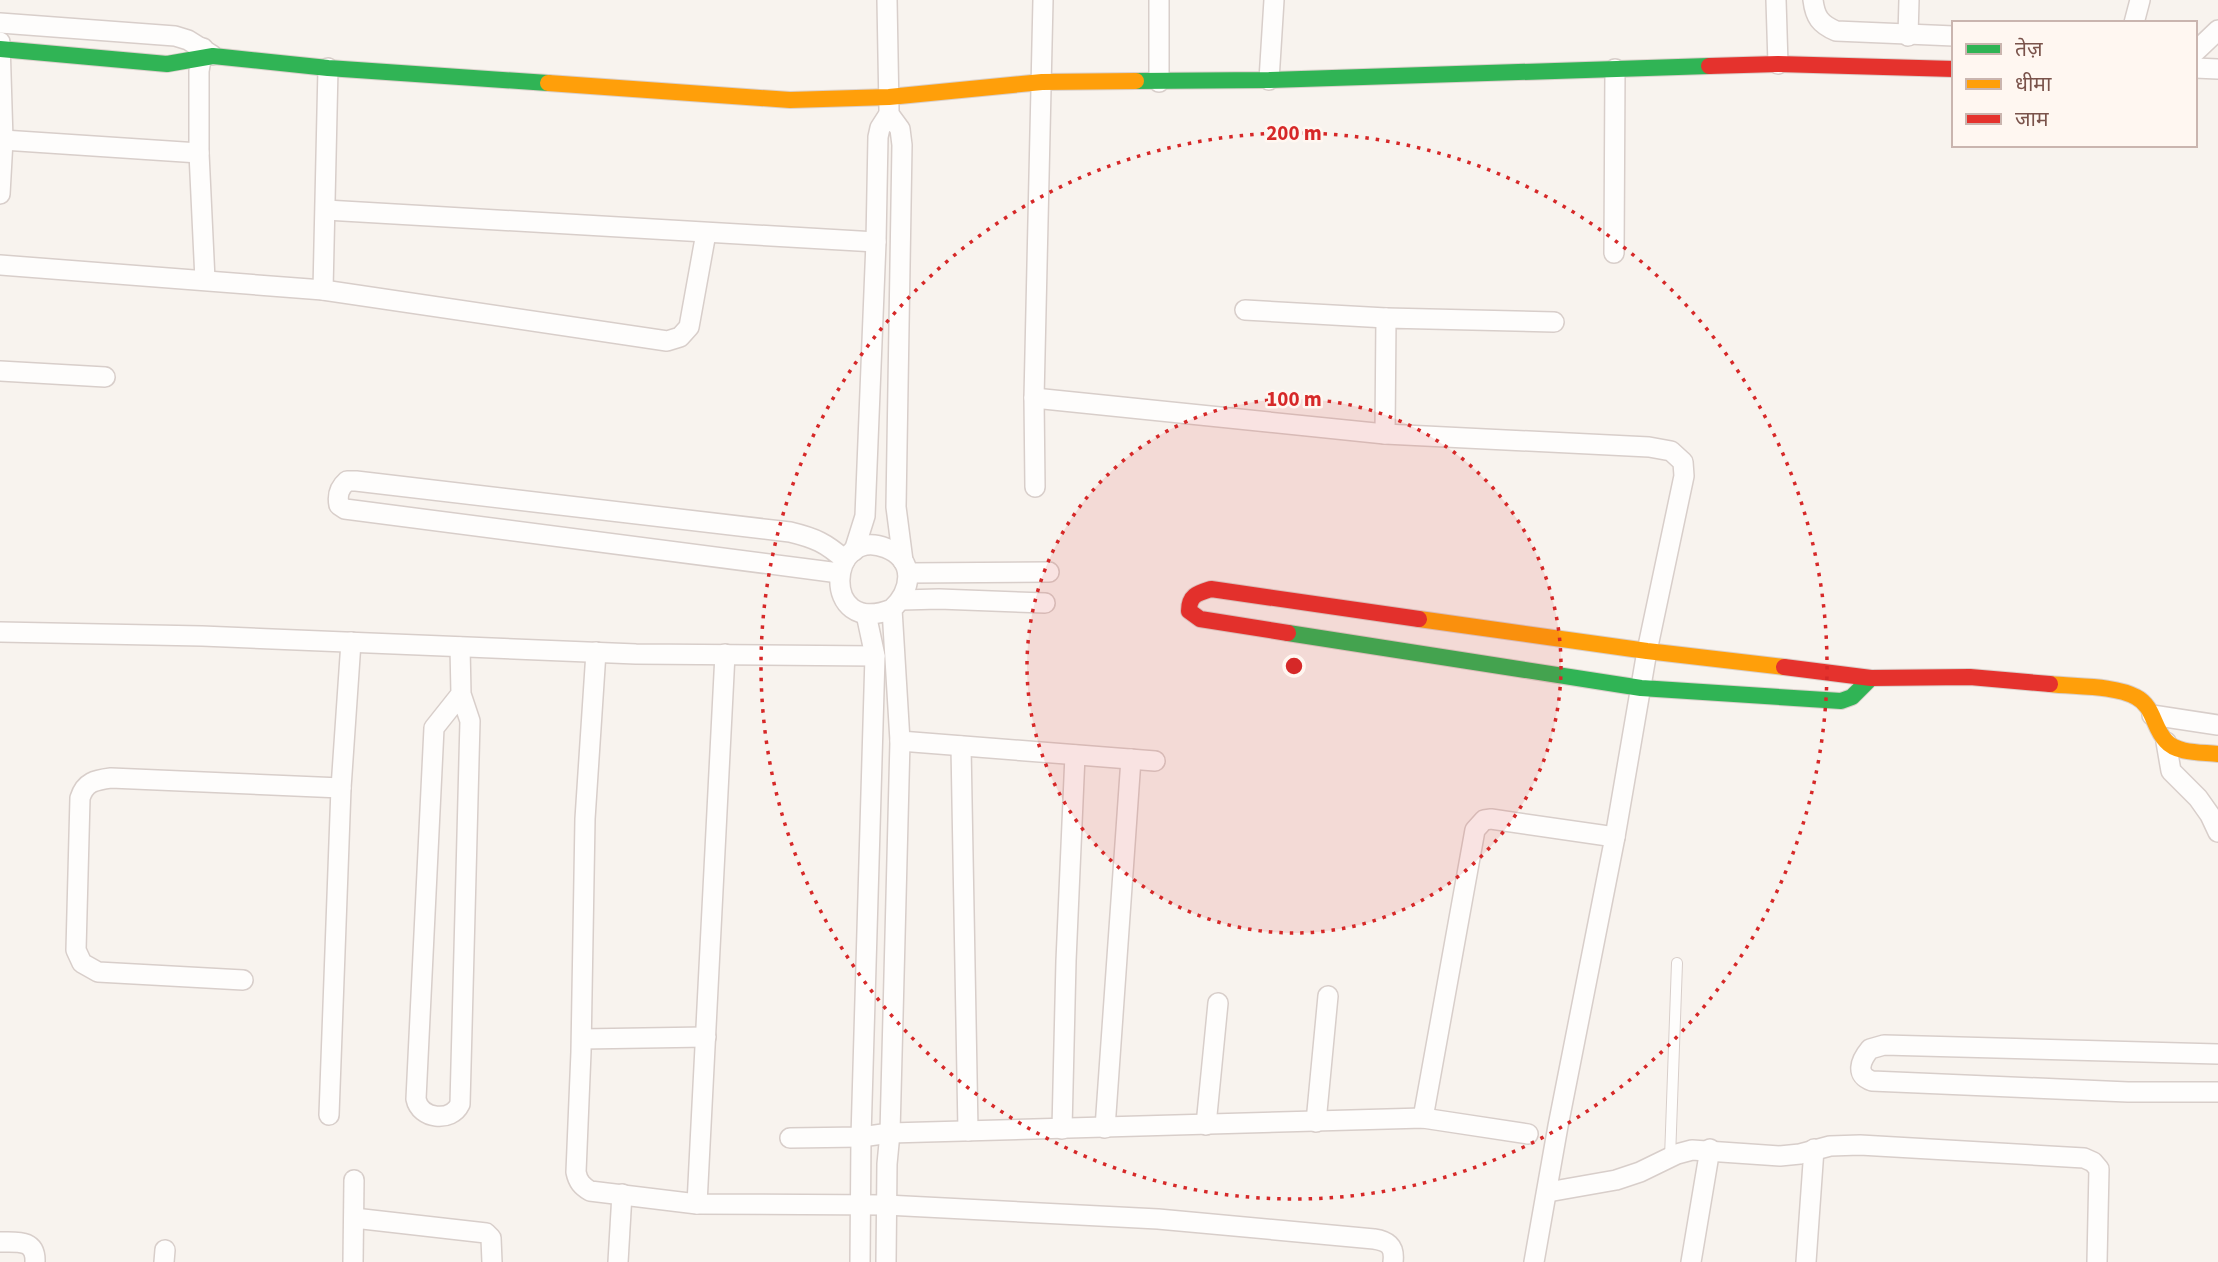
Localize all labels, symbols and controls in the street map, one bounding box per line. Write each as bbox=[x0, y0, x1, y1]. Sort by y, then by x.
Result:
legend bbox=[1952, 21, 2197, 147]
text: तेज़ bbox=[2015, 34, 2043, 64]
text: धीमा bbox=[2015, 69, 2052, 99]
text: जाम bbox=[2015, 104, 2049, 134]
text: 200 m bbox=[1266, 118, 1322, 148]
text: 100 m bbox=[1266, 384, 1322, 414]
centre of rings bbox=[1282, 654, 1306, 678]

